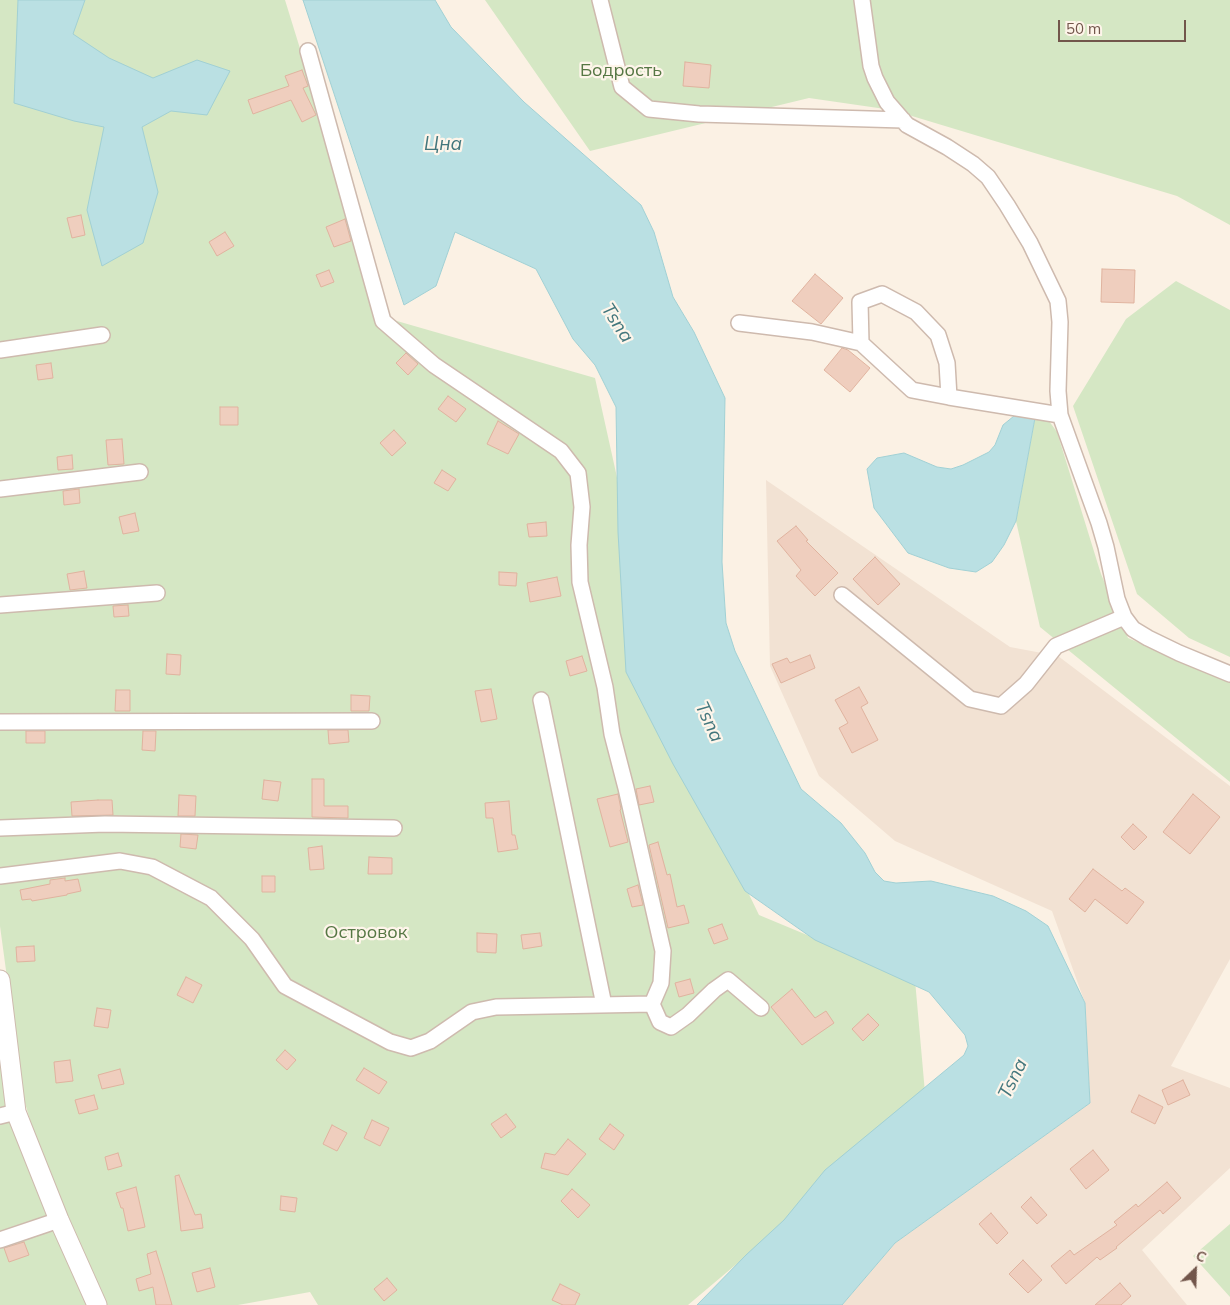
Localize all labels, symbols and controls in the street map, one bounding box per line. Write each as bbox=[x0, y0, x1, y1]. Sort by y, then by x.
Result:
scale bar bbox=[1060, 10, 1188, 42]
text: 50 m bbox=[1066, 19, 1101, 38]
park label: Бодрость bbox=[580, 60, 662, 82]
water label: Цна bbox=[424, 133, 462, 155]
water label: Tsna bbox=[596, 299, 638, 347]
water label: Tsna bbox=[690, 698, 728, 746]
park label: Островок bbox=[325, 922, 407, 944]
water label: Tsna bbox=[994, 1055, 1032, 1103]
north arrow bbox=[1170, 1245, 1220, 1295]
text: С bbox=[1193, 1246, 1209, 1266]

